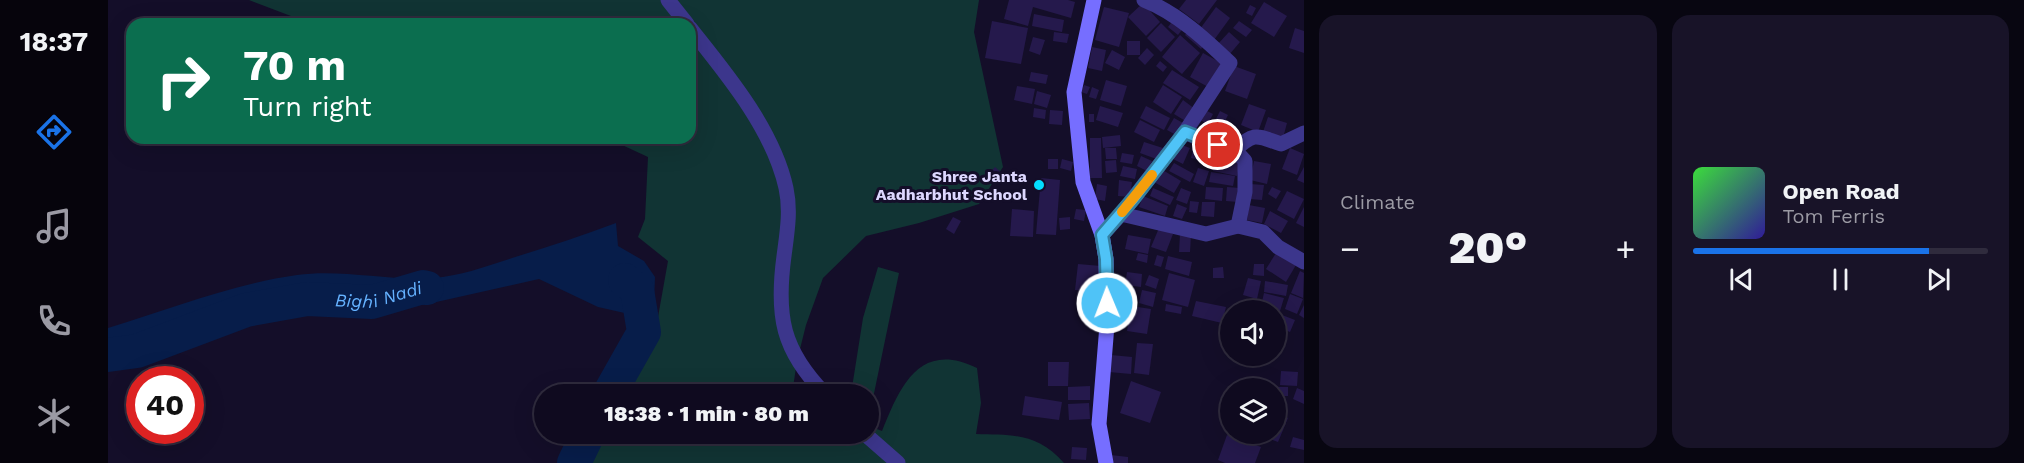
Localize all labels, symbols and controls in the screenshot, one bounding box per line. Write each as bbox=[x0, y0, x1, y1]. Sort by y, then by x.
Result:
text: 18:37 bbox=[20, 26, 88, 58]
text: 70 m bbox=[243, 41, 346, 90]
icon: right bbox=[144, 42, 222, 120]
text: Turn right bbox=[243, 91, 372, 123]
icon: directions bbox=[33, 111, 75, 153]
pin bbox=[1192, 119, 1243, 170]
icon: arrive bbox=[1201, 128, 1234, 161]
place label: Shree Janta Aadharbhut School bbox=[876, 167, 1028, 204]
marker: Shree Janta Aadharbhut School bbox=[1032, 178, 1046, 192]
text: Open Road bbox=[1783, 179, 1900, 204]
text: Climate bbox=[1340, 190, 1415, 214]
text: Tom Ferris bbox=[1783, 204, 1885, 228]
icon: music bbox=[33, 205, 75, 247]
text: 20° bbox=[1448, 221, 1527, 274]
text: − bbox=[1340, 229, 1360, 268]
text: + bbox=[1616, 229, 1635, 268]
icon: previous bbox=[1725, 263, 1758, 296]
icon: pause bbox=[1824, 263, 1857, 296]
icon: next bbox=[1922, 263, 1955, 296]
position arrow bbox=[1075, 271, 1139, 335]
water label: Bighi Nadi bbox=[335, 277, 425, 312]
icon: phone bbox=[33, 300, 75, 342]
map controls bbox=[1220, 300, 1286, 444]
button: sound bbox=[1220, 300, 1286, 366]
speed limit sign: 40 bbox=[126, 366, 204, 444]
button: layers bbox=[1220, 378, 1286, 444]
icon: climate bbox=[33, 395, 75, 437]
text: 18:38 · 1 min · 80 m bbox=[604, 401, 809, 426]

